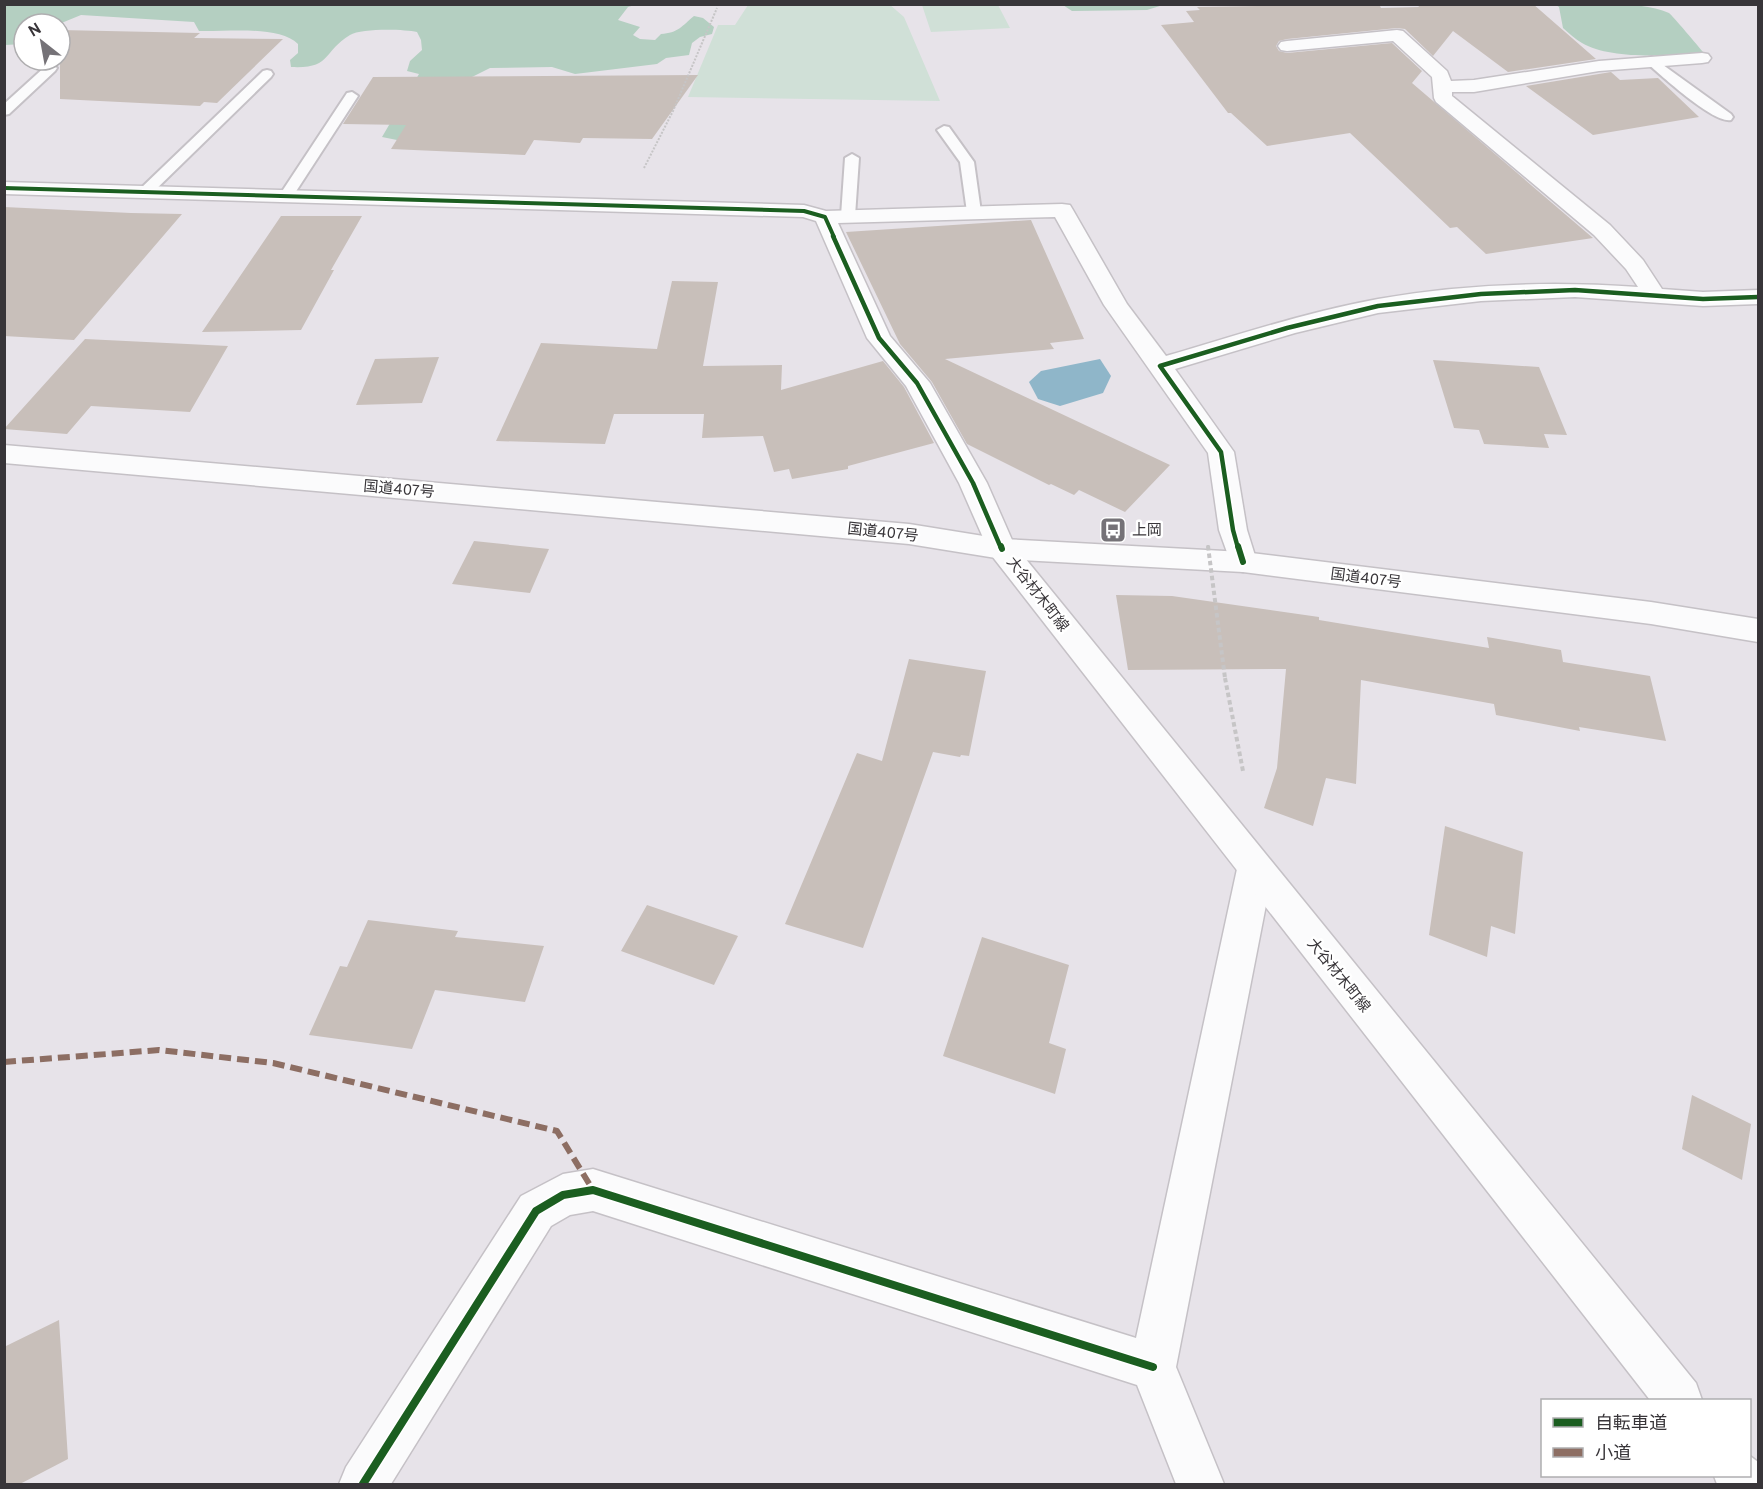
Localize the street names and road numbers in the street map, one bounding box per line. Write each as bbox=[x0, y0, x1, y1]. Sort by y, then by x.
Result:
street label: 国道407号 bbox=[363, 478, 435, 503]
street label: 国道407号 bbox=[846, 520, 919, 547]
street label: 大谷材木町線 bbox=[1002, 553, 1073, 636]
street label: 国道407号 bbox=[1329, 566, 1402, 593]
street label: 大谷材木町線 bbox=[1302, 934, 1374, 1017]

